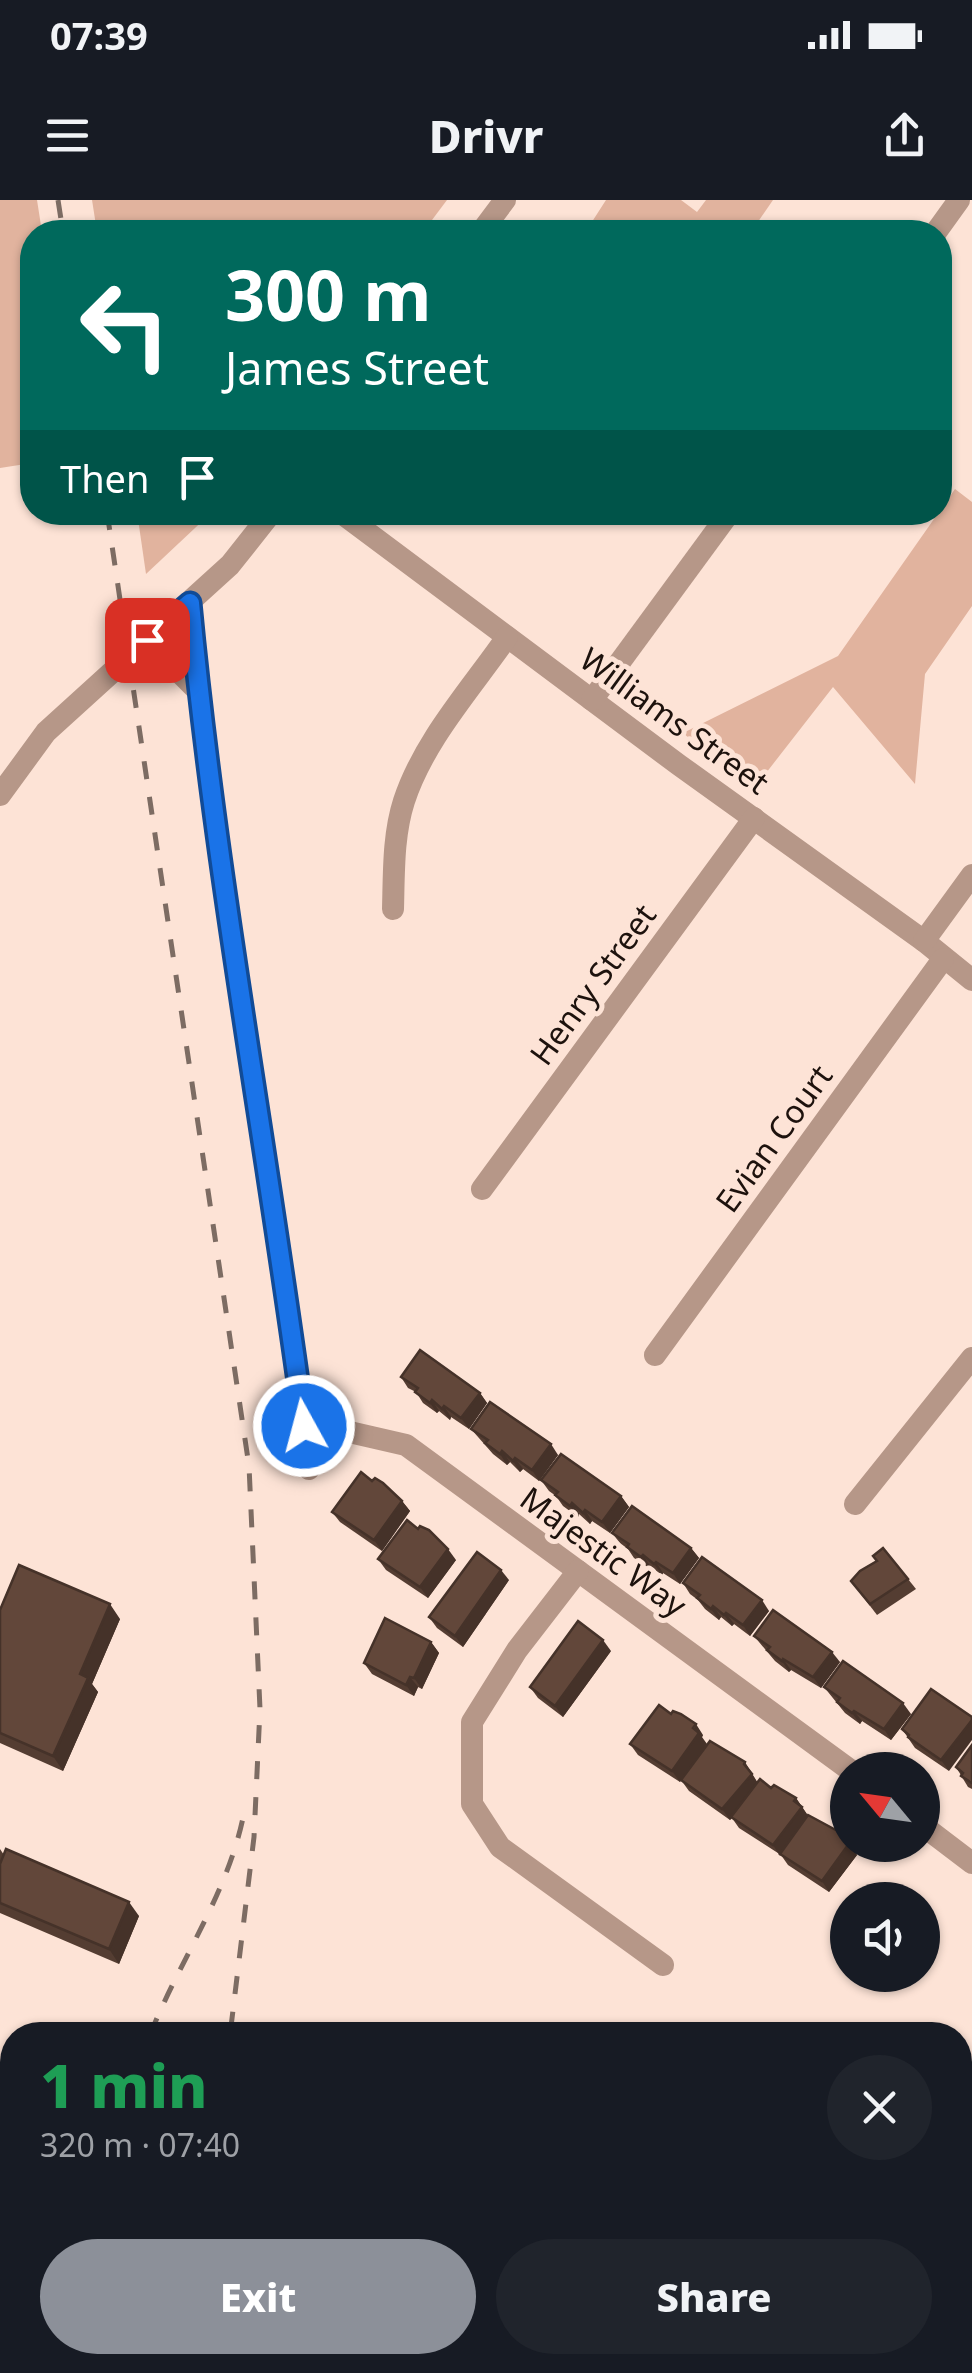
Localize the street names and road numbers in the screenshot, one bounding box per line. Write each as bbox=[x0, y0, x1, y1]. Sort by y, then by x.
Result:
street label: Williams Street bbox=[572, 637, 778, 803]
street label: Henry Street bbox=[519, 895, 665, 1073]
street label: Evian Court bbox=[705, 1056, 841, 1220]
street label: Majestic Way bbox=[512, 1476, 696, 1626]

